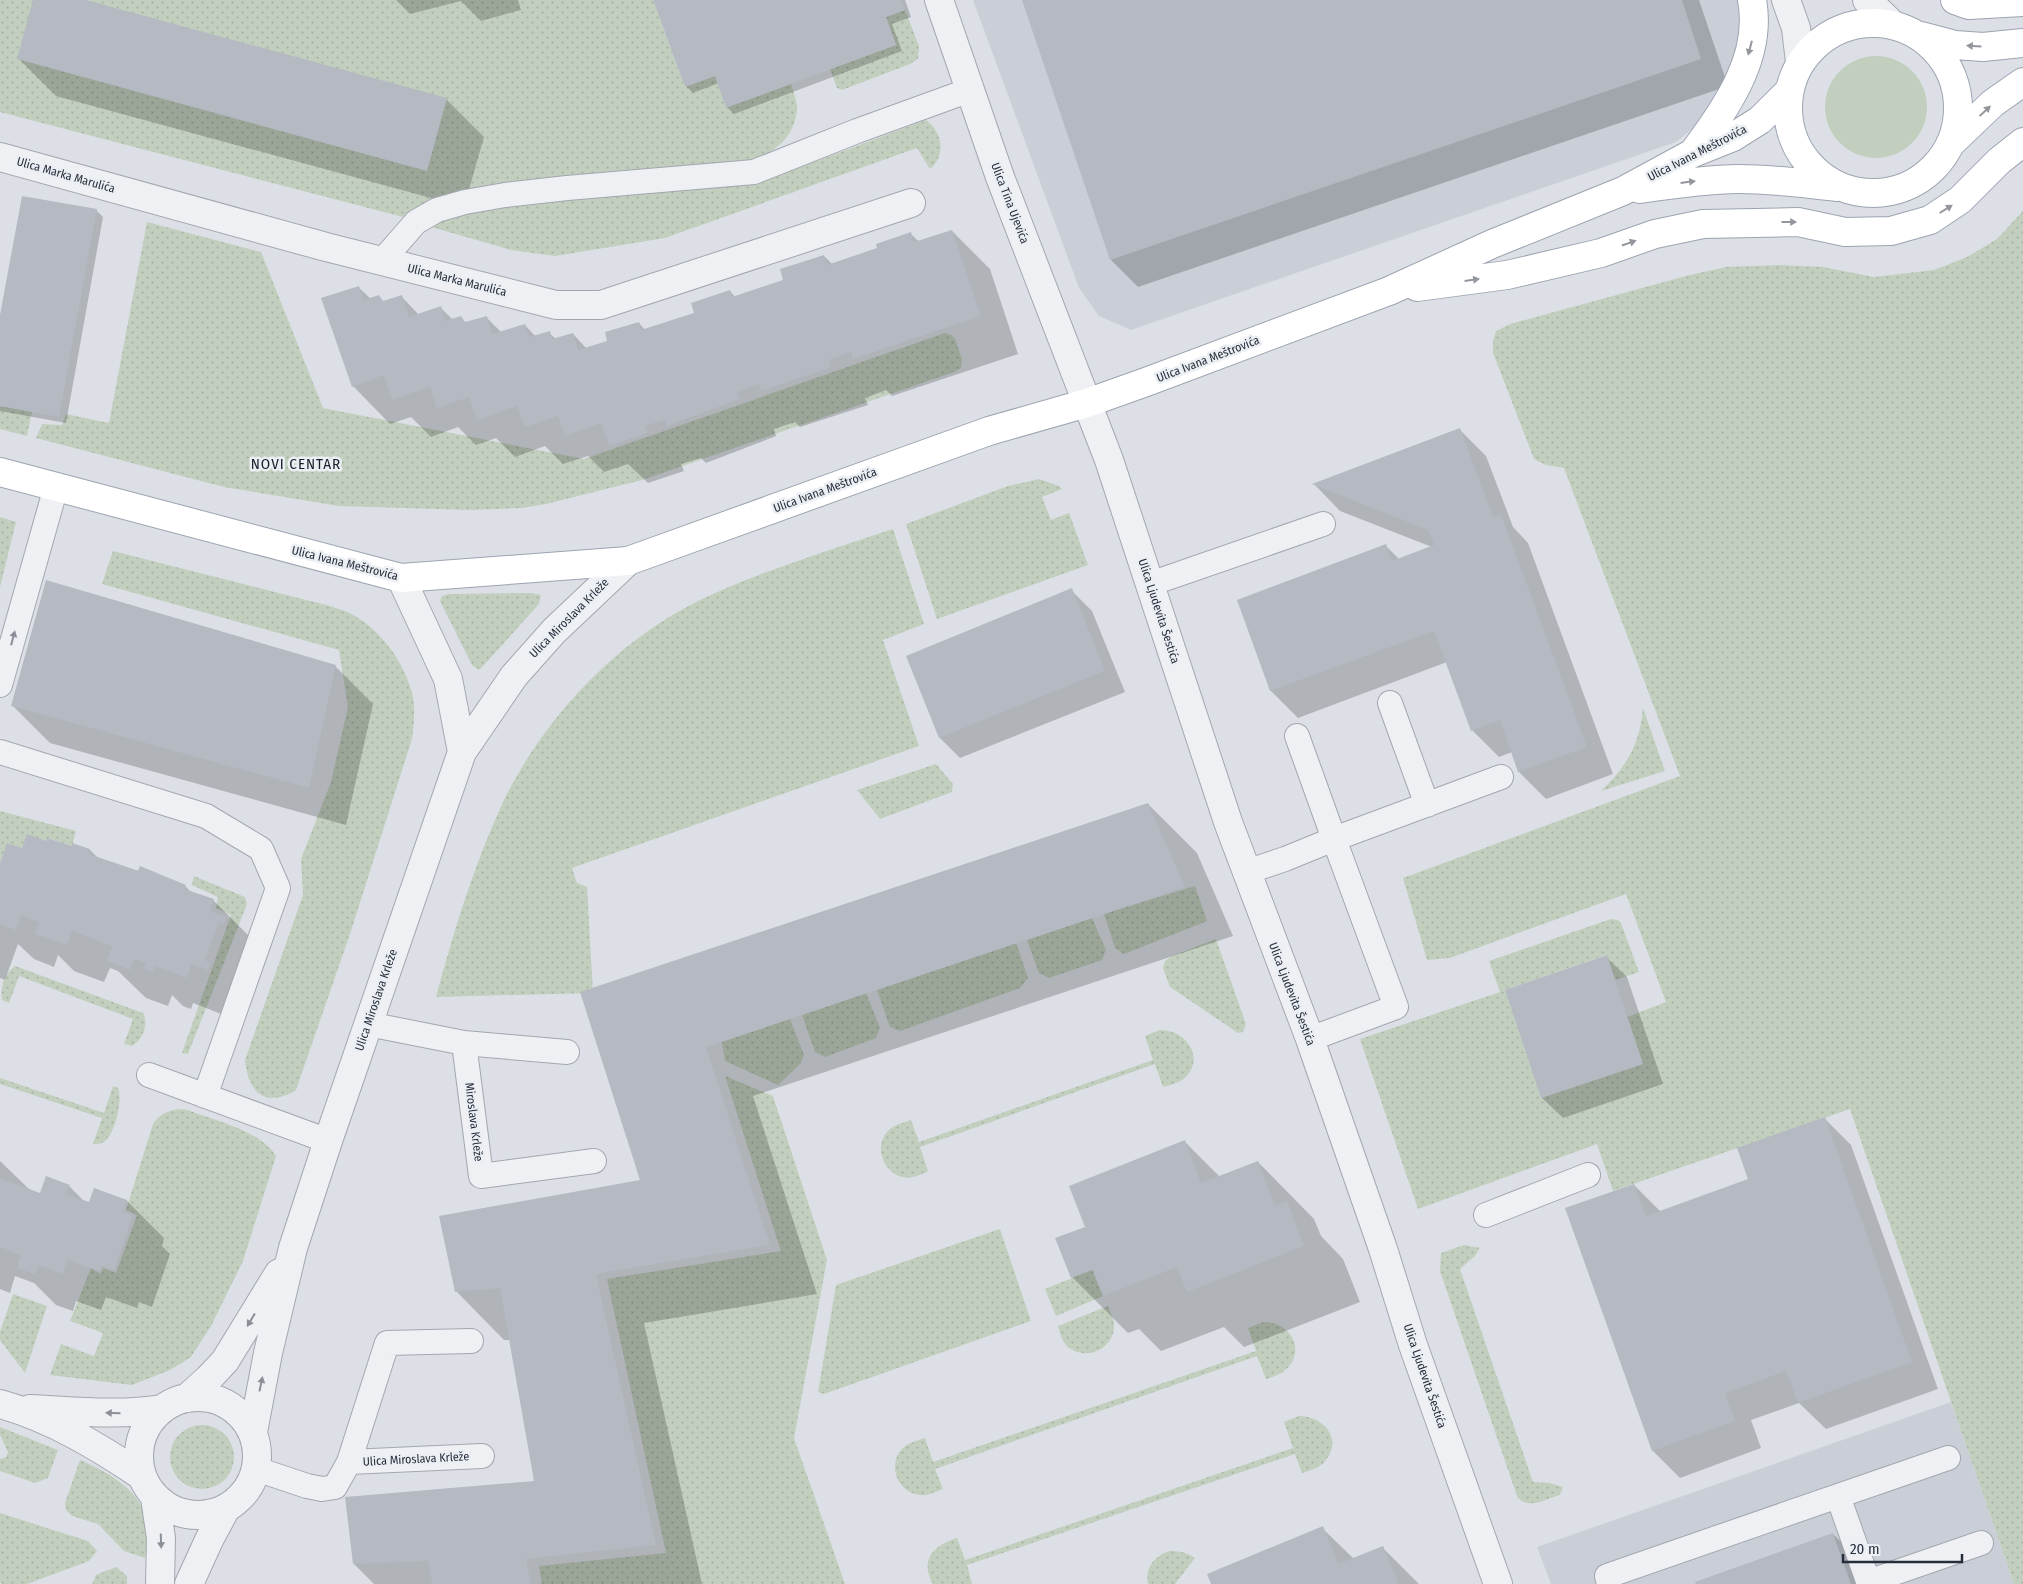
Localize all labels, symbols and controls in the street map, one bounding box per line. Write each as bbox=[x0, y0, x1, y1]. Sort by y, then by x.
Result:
one-way arrow bbox=[1746, 41, 1754, 56]
one-way arrow bbox=[1966, 42, 1982, 50]
one-way arrow bbox=[1979, 105, 1991, 117]
street label: Ulica Ivana Meštrovića bbox=[1645, 122, 1749, 184]
street label: Ulica Marka Marulića bbox=[15, 154, 117, 196]
street label: Ulica Tina Ujevića bbox=[988, 160, 1032, 246]
one-way arrow bbox=[1681, 178, 1697, 186]
one-way arrow bbox=[1940, 205, 1953, 214]
one-way arrow bbox=[1782, 218, 1798, 226]
one-way arrow bbox=[1622, 239, 1637, 246]
street label: Ulica Marka Marulića bbox=[406, 261, 508, 299]
one-way arrow bbox=[1464, 276, 1480, 284]
street label: Ulica Ivana Meštrovića bbox=[1155, 333, 1262, 385]
district label: NOVI CENTAR bbox=[251, 455, 341, 473]
street label: Ulica Ivana Meštrovića bbox=[771, 465, 879, 515]
street label: Ulica Ivana Meštrovića bbox=[290, 543, 400, 583]
street label: Ulica Ljudevita Šestića bbox=[1135, 556, 1184, 665]
street label: Ulica Miroslava Krleže bbox=[526, 575, 612, 661]
one-way arrow bbox=[9, 631, 17, 646]
street label: Ulica Ljudevita Šestića bbox=[1266, 940, 1319, 1048]
street label: Ulica Miroslava Krleže bbox=[352, 947, 400, 1053]
street label: Miroslava Krleže bbox=[462, 1082, 486, 1162]
one-way arrow bbox=[246, 1314, 255, 1327]
street label: Ulica Ljudevita Šestića bbox=[1401, 1322, 1450, 1430]
one-way arrow bbox=[257, 1377, 265, 1392]
one-way arrow bbox=[105, 1409, 121, 1417]
street label: Ulica Miroslava Krleže bbox=[362, 1449, 470, 1469]
scale bar bbox=[1843, 1532, 1962, 1564]
one-way arrow bbox=[157, 1533, 165, 1549]
text: 20 m bbox=[1850, 1540, 1880, 1558]

